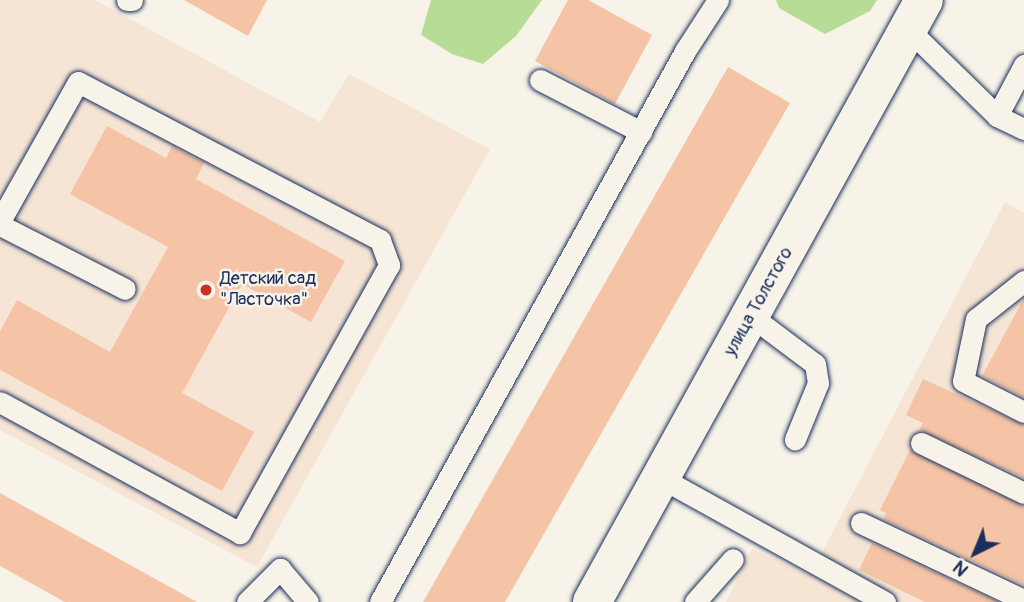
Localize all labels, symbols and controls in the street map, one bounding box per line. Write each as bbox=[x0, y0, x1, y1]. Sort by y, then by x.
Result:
street label: улица Толстого bbox=[720, 244, 798, 360]
place label: Детский сад "Ласточка" bbox=[220, 269, 316, 312]
marker: Детский сад "Ласточка" bbox=[198, 282, 214, 298]
north arrow bbox=[940, 518, 1010, 588]
text: N bbox=[948, 555, 974, 582]

